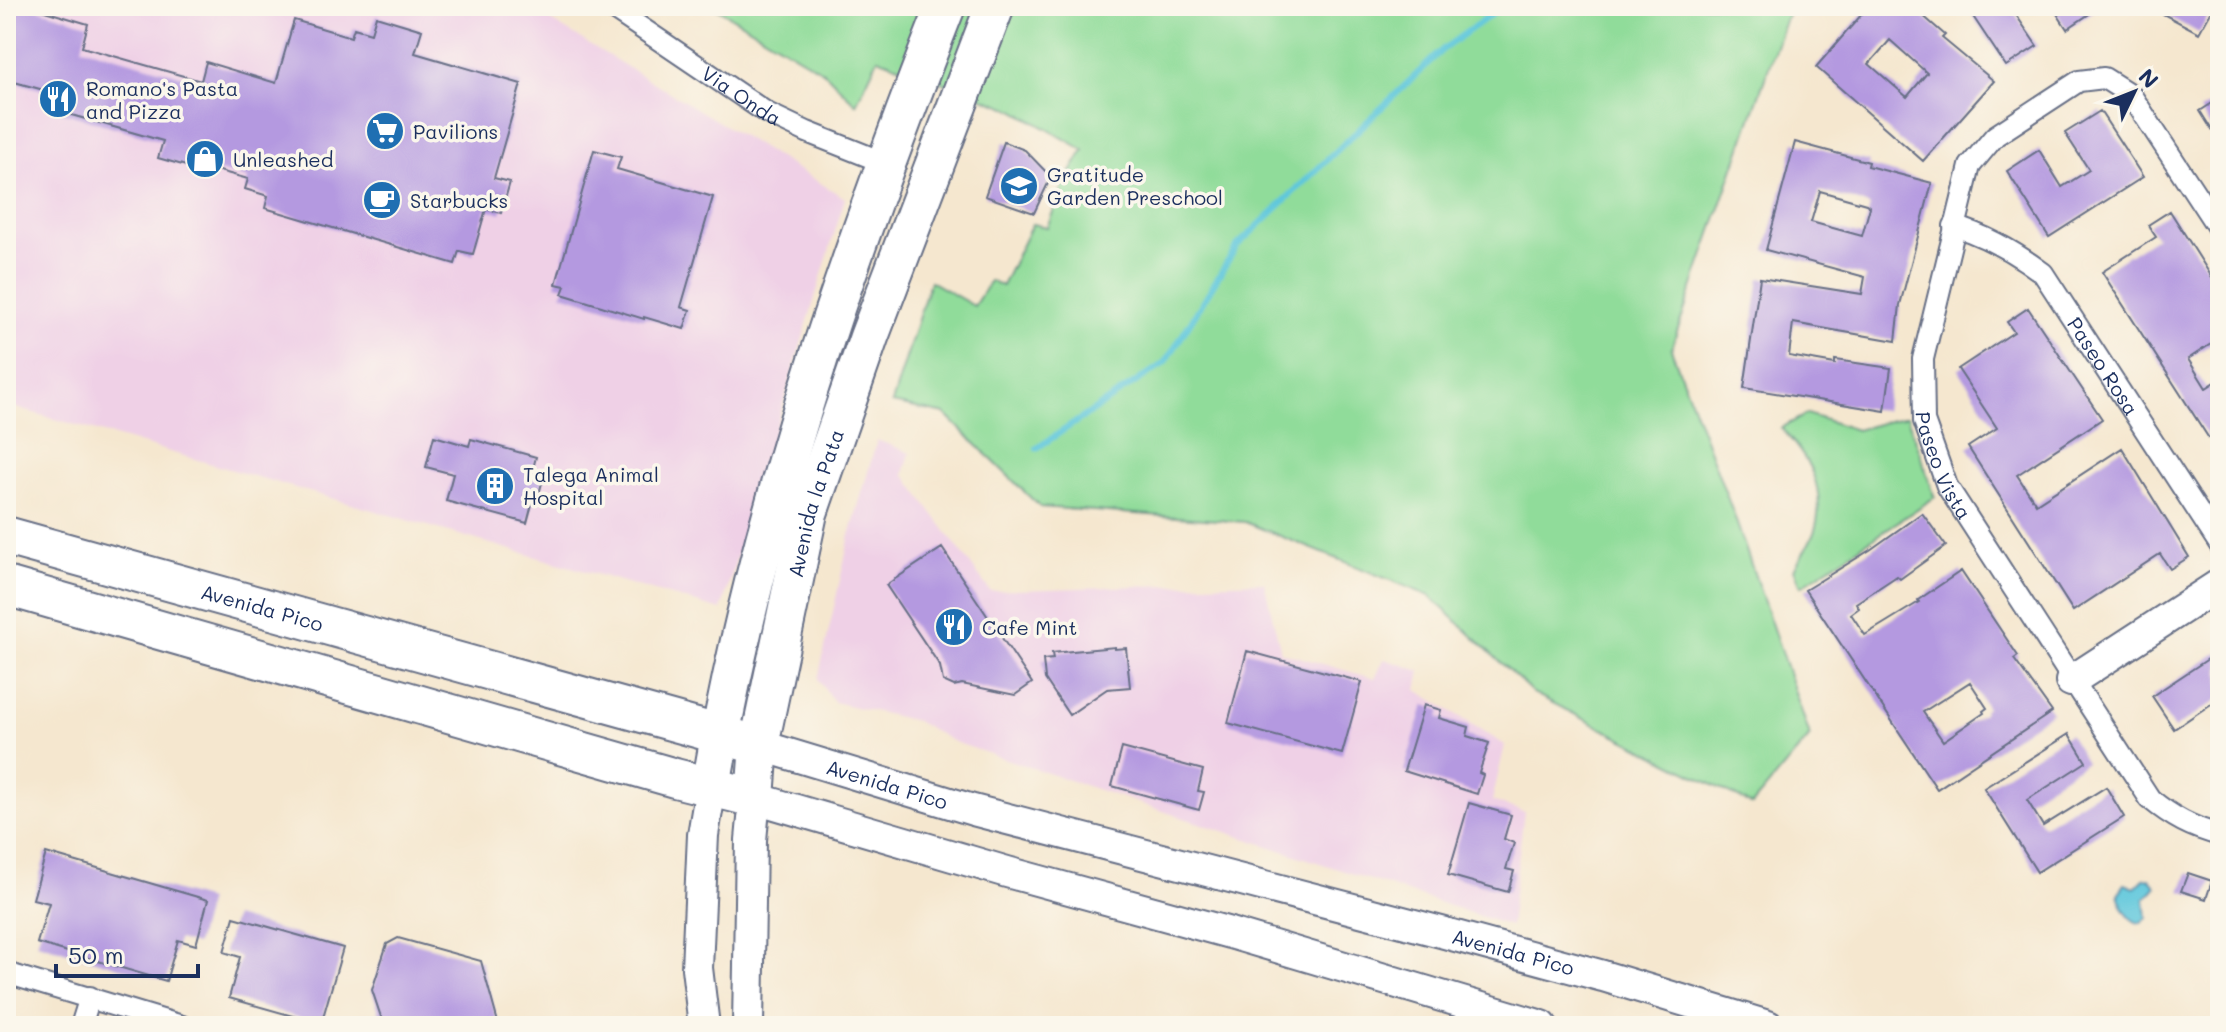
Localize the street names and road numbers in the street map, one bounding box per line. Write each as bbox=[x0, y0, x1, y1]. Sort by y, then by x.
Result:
street label: Via Onda bbox=[697, 60, 785, 131]
street label: Paseo Rosa bbox=[2062, 312, 2145, 420]
street label: Paseo Vista bbox=[1911, 412, 1978, 524]
street label: Avenida la Pata bbox=[782, 426, 849, 580]
street label: Avenida Pico bbox=[198, 578, 326, 637]
street label: Avenida Pico bbox=[823, 753, 951, 815]
street label: Avenida Pico bbox=[1449, 923, 1577, 981]

